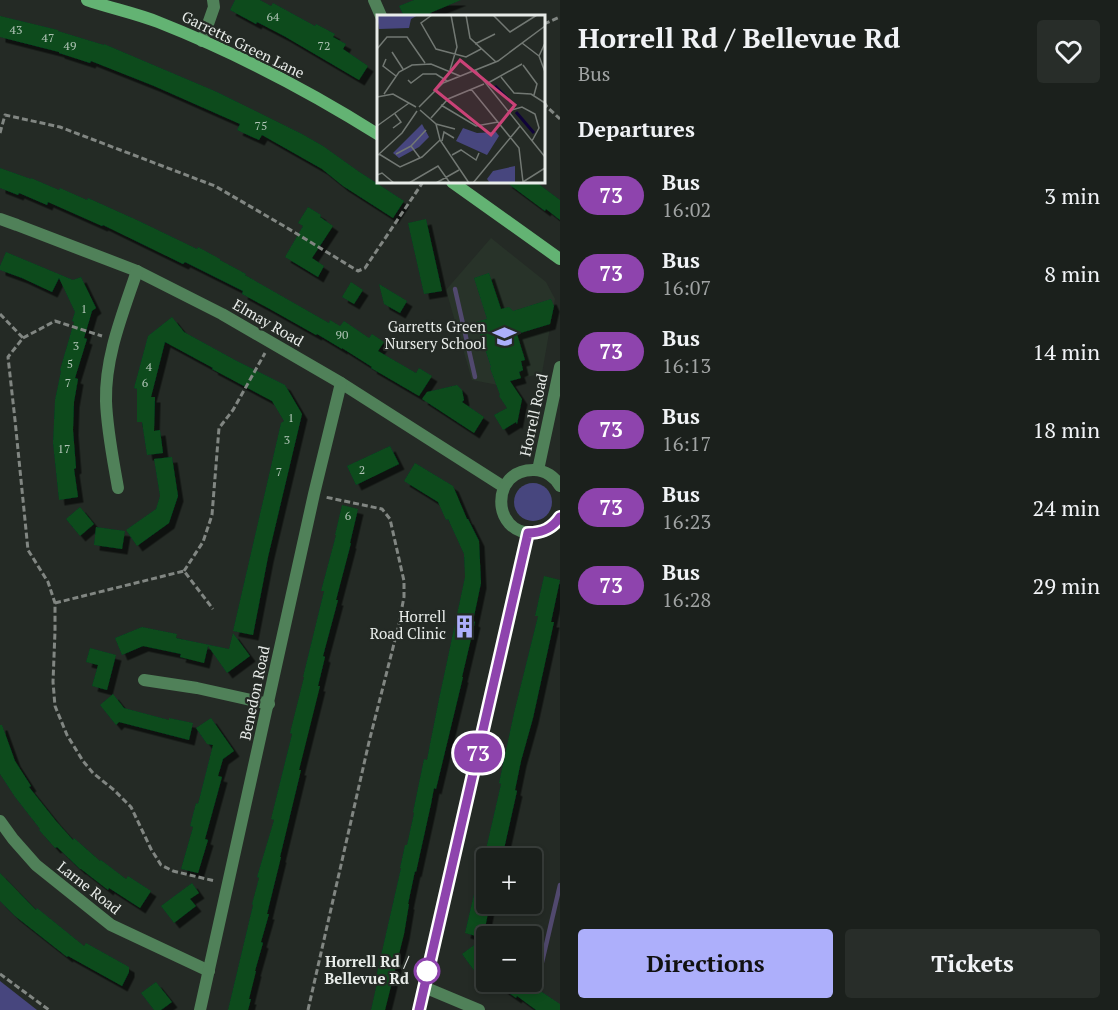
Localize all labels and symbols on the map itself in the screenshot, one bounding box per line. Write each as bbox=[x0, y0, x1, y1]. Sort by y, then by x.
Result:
street label: Garretts Green Lane bbox=[179, 6, 308, 83]
house number: 64 bbox=[267, 9, 280, 24]
inset map bbox=[377, 15, 545, 183]
house number: 43 bbox=[10, 22, 22, 37]
house number: 47 bbox=[42, 30, 54, 45]
house number: 49 bbox=[64, 38, 76, 53]
house number: 72 bbox=[318, 38, 330, 53]
house number: 75 bbox=[255, 118, 267, 133]
street label: Elmay Road bbox=[230, 294, 307, 350]
house number: 1 bbox=[81, 301, 87, 316]
place label: Garretts Green Nursery School bbox=[384, 316, 486, 353]
school or university icon: Garretts Green Nursery School bbox=[491, 323, 517, 349]
house number: 90 bbox=[336, 327, 348, 342]
house number: 3 bbox=[73, 338, 79, 353]
house number: 5 bbox=[67, 356, 73, 371]
house number: 4 bbox=[146, 359, 153, 374]
street label: Horrell Road bbox=[514, 371, 552, 458]
house number: 7 bbox=[65, 375, 71, 390]
house number: 6 bbox=[142, 375, 149, 390]
house number: 1 bbox=[288, 410, 294, 425]
house number: 3 bbox=[284, 432, 290, 447]
house number: 17 bbox=[58, 441, 70, 456]
house number: 2 bbox=[359, 462, 365, 477]
house number: 7 bbox=[276, 464, 282, 479]
house number: 6 bbox=[345, 508, 352, 523]
place label: Horrell Road Clinic bbox=[370, 606, 446, 643]
building icon: Horrell Road Clinic bbox=[451, 613, 477, 639]
street label: Benedon Road bbox=[234, 644, 274, 742]
line badge: 73 bbox=[451, 734, 505, 772]
street label: Larne Road bbox=[54, 856, 125, 918]
place label: Horrell Rd / Bellevue Rd bbox=[324, 951, 410, 988]
marker: Horrell Rd / Bellevue Rd bbox=[414, 958, 440, 984]

